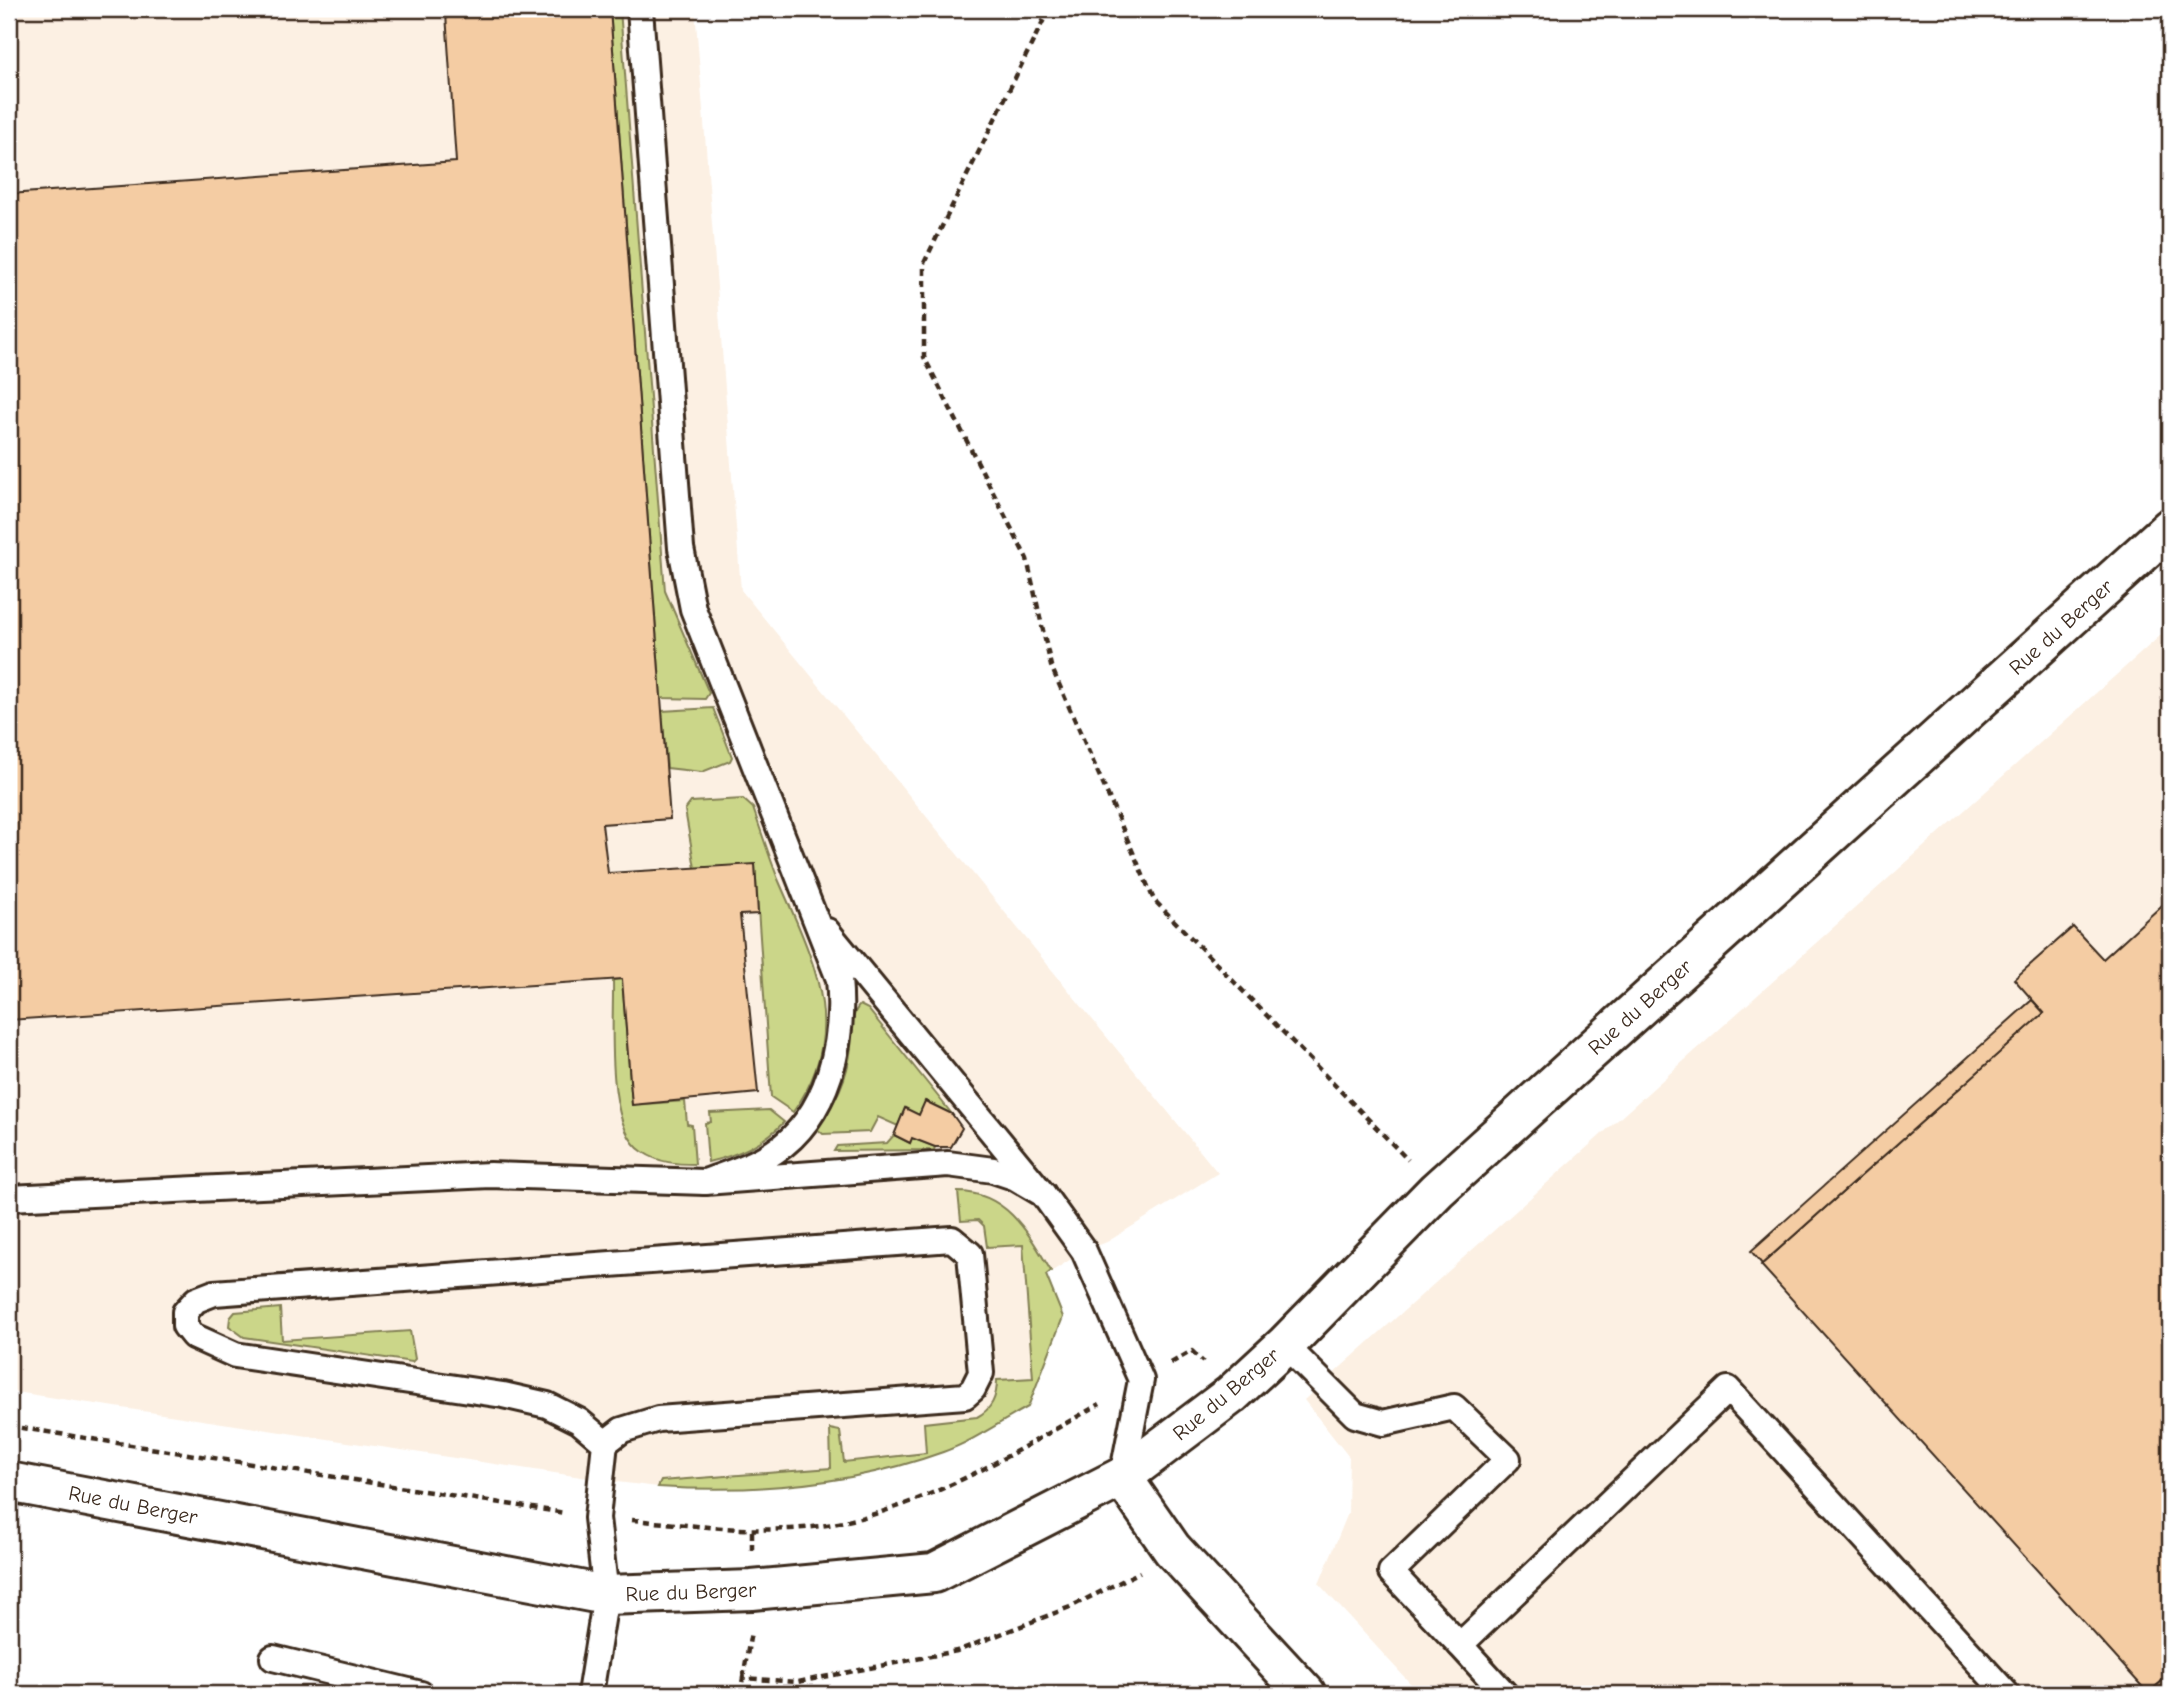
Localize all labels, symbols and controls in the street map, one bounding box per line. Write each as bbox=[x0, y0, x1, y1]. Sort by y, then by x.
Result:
street label: Rue du Berger bbox=[2004, 574, 2118, 680]
street label: Rue du Berger bbox=[1583, 954, 1697, 1060]
street label: Rue du Berger bbox=[1168, 1342, 1284, 1445]
street label: Rue du Berger bbox=[66, 1481, 200, 1529]
street label: Rue du Berger bbox=[625, 1578, 757, 1606]

